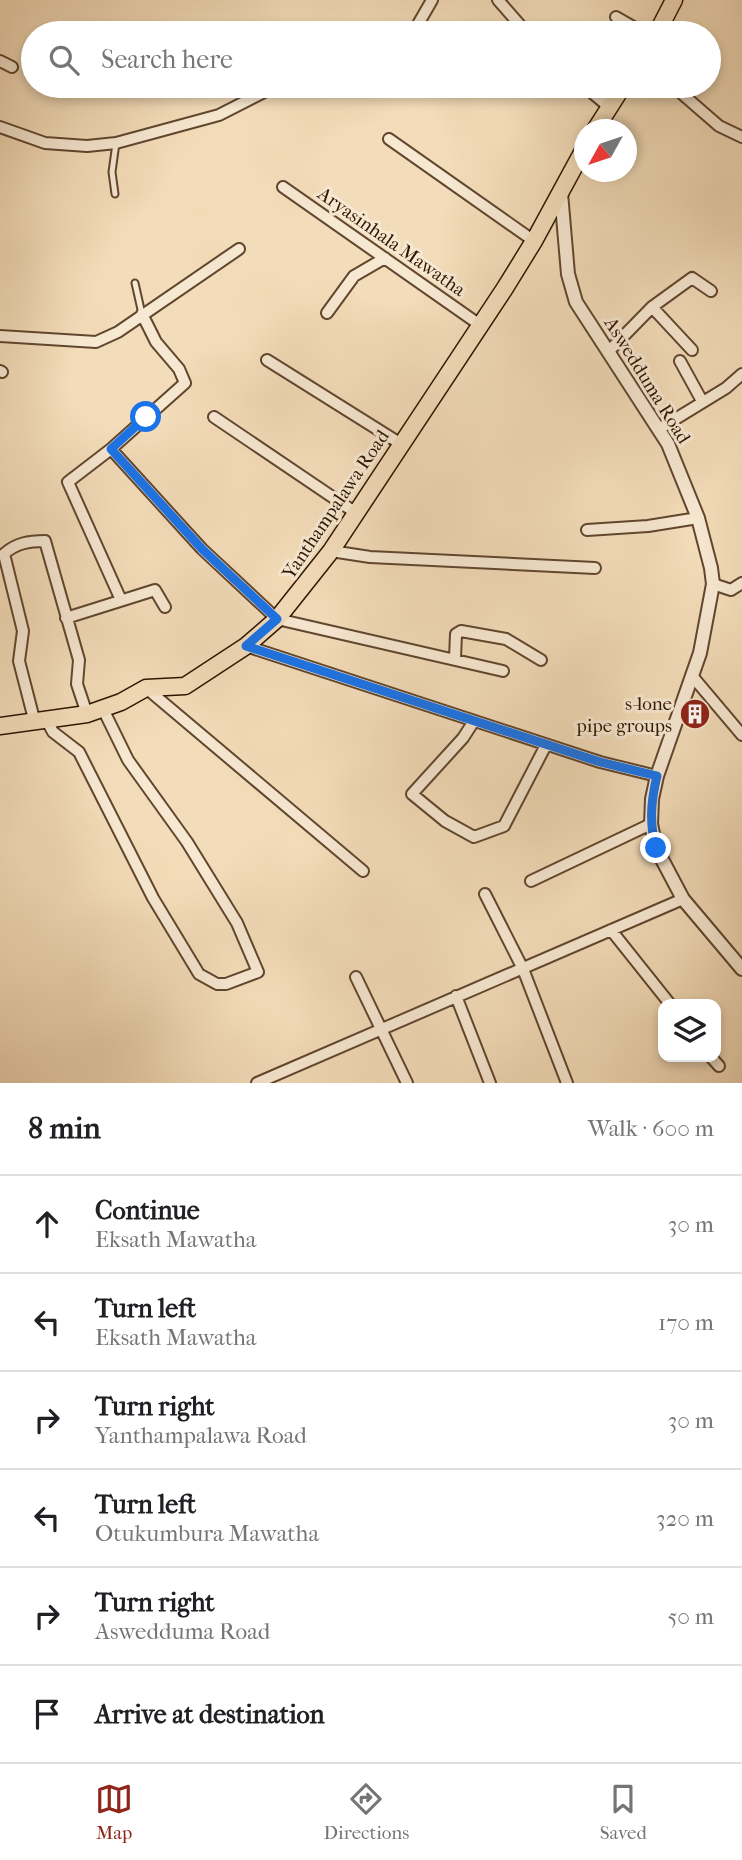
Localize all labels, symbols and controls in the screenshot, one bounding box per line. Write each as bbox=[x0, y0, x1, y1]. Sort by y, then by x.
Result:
search box bbox=[21, 21, 721, 98]
icon: search bbox=[45, 41, 83, 79]
text: Search here bbox=[101, 44, 233, 75]
north arrow bbox=[574, 119, 637, 182]
street label: Aryasinhala Mawatha bbox=[313, 182, 470, 301]
street label: Aswedduma Road bbox=[599, 312, 695, 448]
route start bbox=[130, 401, 161, 432]
street label: Yanthampalawa Road bbox=[277, 425, 394, 584]
place label: s-lone pipe groups bbox=[576, 693, 672, 737]
building icon: s-lone pipe groups bbox=[678, 697, 712, 731]
route end bbox=[640, 832, 671, 863]
map controls bbox=[658, 999, 721, 1062]
button: layers bbox=[658, 999, 721, 1062]
text: 8 min bbox=[28, 1111, 101, 1146]
text: Walk · 600 m bbox=[588, 1115, 714, 1142]
text: Continue bbox=[95, 1195, 200, 1226]
icon: ahead bbox=[28, 1205, 66, 1243]
text: 30 m bbox=[668, 1211, 714, 1238]
text: Eksath Mawatha bbox=[95, 1226, 256, 1253]
text: Turn left bbox=[95, 1293, 196, 1324]
icon: left bbox=[28, 1303, 66, 1341]
text: 170 m bbox=[658, 1309, 714, 1336]
text: Eksath Mawatha bbox=[95, 1324, 256, 1351]
text: Turn right bbox=[95, 1391, 215, 1422]
icon: right bbox=[28, 1401, 66, 1439]
text: 30 m bbox=[668, 1407, 714, 1434]
text: Yanthampalawa Road bbox=[95, 1422, 307, 1449]
text: Turn left bbox=[95, 1489, 196, 1520]
icon: left bbox=[28, 1499, 66, 1537]
text: 320 m bbox=[656, 1505, 714, 1532]
text: Otukumbura Mawatha bbox=[95, 1520, 319, 1547]
text: Turn right bbox=[95, 1587, 215, 1618]
icon: right bbox=[28, 1597, 66, 1635]
text: 50 m bbox=[667, 1603, 714, 1630]
text: Aswedduma Road bbox=[95, 1618, 270, 1645]
icon: arrive bbox=[28, 1695, 66, 1733]
text: Arrive at destination bbox=[95, 1699, 325, 1730]
tab: Map bbox=[95, 1780, 133, 1844]
tab: Directions bbox=[324, 1780, 409, 1844]
tab: Saved bbox=[600, 1780, 647, 1844]

